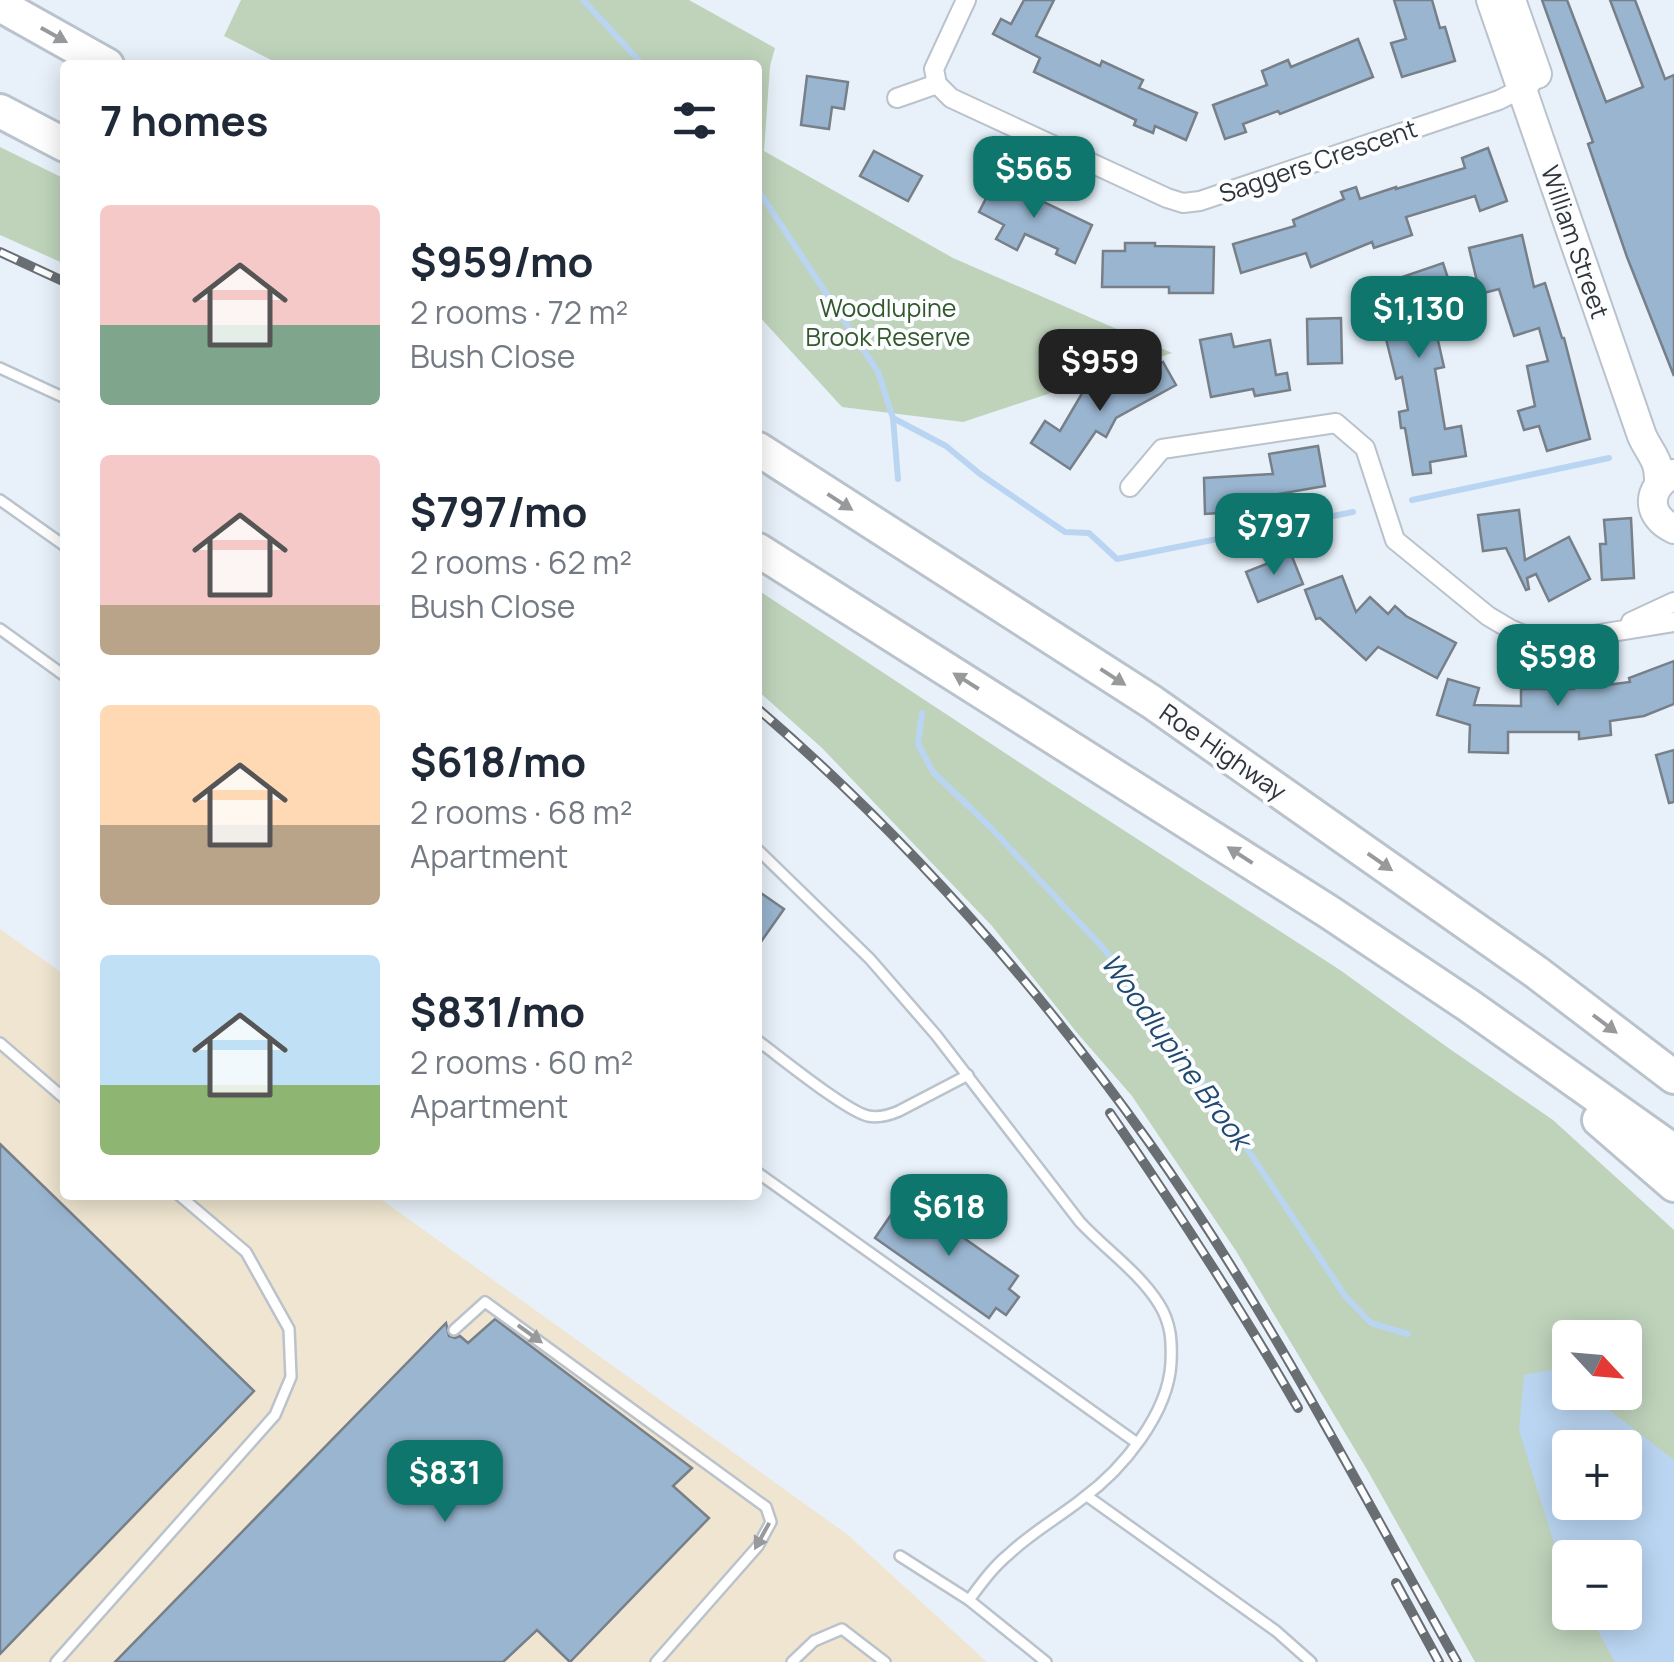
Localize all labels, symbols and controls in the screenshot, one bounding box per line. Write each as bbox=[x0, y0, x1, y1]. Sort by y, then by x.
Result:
one-way arrow bbox=[39, 26, 68, 43]
text: 7 homes bbox=[100, 91, 268, 149]
icon: filters bbox=[667, 93, 722, 148]
street label: Saggers Crescent bbox=[1214, 110, 1421, 211]
pin: $565 bbox=[975, 136, 1093, 221]
text: $565 bbox=[995, 146, 1073, 190]
street label: William Street bbox=[1533, 161, 1618, 323]
text: $959/mo bbox=[410, 232, 593, 290]
icon: home bbox=[180, 245, 300, 365]
pin: $1,130 bbox=[1338, 276, 1500, 361]
text: $1,130 bbox=[1373, 286, 1465, 330]
text: 2 rooms · 72 m² bbox=[410, 290, 628, 334]
park label: Woodlupine Brook Reserve bbox=[805, 290, 971, 354]
pin: $959 bbox=[1041, 329, 1159, 414]
text: Bush Close bbox=[410, 334, 575, 378]
text: $959 bbox=[1061, 339, 1139, 383]
text: $797/mo bbox=[410, 482, 587, 540]
one-way arrow bbox=[826, 492, 853, 510]
pin: $797 bbox=[1215, 493, 1333, 578]
icon: home bbox=[180, 495, 300, 615]
text: $797 bbox=[1237, 503, 1311, 547]
text: 2 rooms · 62 m² bbox=[410, 540, 632, 584]
text: Bush Close bbox=[410, 584, 575, 628]
pin: $598 bbox=[1499, 624, 1617, 709]
text: $598 bbox=[1519, 634, 1597, 678]
one-way arrow bbox=[1099, 668, 1127, 686]
one-way arrow bbox=[952, 673, 980, 690]
street label: Roe Highway bbox=[1153, 695, 1294, 808]
text: $618/mo bbox=[410, 732, 586, 790]
icon: home bbox=[180, 745, 300, 865]
text: 2 rooms · 68 m² bbox=[410, 790, 632, 834]
text: Apartment bbox=[410, 834, 568, 878]
one-way arrow bbox=[1227, 846, 1254, 864]
one-way arrow bbox=[1367, 852, 1393, 872]
water label: Woodlupine Brook bbox=[1093, 945, 1263, 1159]
text: $831/mo bbox=[410, 982, 585, 1040]
icon: home bbox=[180, 995, 300, 1115]
one-way arrow bbox=[1592, 1014, 1618, 1034]
text: 2 rooms · 60 m² bbox=[410, 1040, 633, 1084]
text: Apartment bbox=[410, 1084, 568, 1128]
pin: $618 bbox=[890, 1174, 1008, 1259]
text: $618 bbox=[912, 1184, 986, 1228]
north arrow bbox=[1552, 1320, 1642, 1410]
map controls bbox=[1552, 1320, 1642, 1630]
one-way arrow bbox=[516, 1324, 543, 1344]
button: + bbox=[1552, 1430, 1642, 1520]
pin: $831 bbox=[386, 1440, 504, 1525]
text: $831 bbox=[409, 1450, 481, 1494]
one-way arrow bbox=[754, 1522, 771, 1550]
button: − bbox=[1552, 1540, 1642, 1630]

